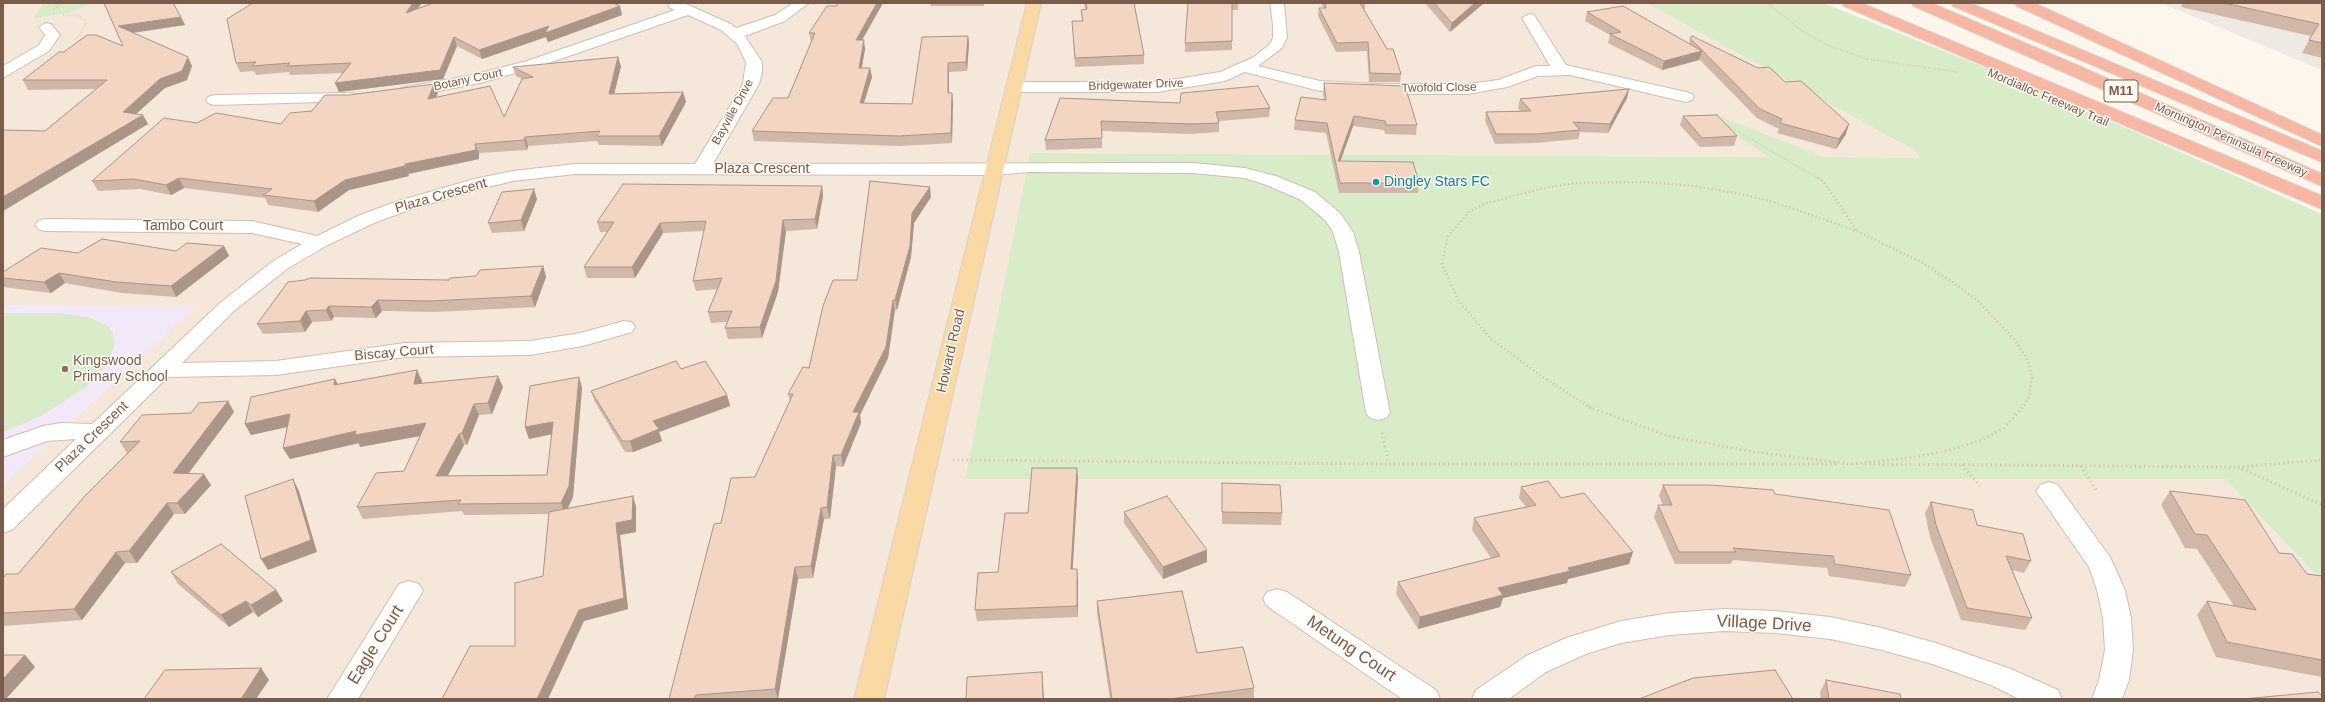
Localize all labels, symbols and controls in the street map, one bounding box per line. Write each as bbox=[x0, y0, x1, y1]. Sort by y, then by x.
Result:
street label: Botany Court bbox=[432, 66, 504, 94]
street label: Mordialloc Freeway Trail bbox=[1985, 66, 2111, 130]
street label: Bridgewater Drive bbox=[1088, 76, 1184, 94]
street label: Bayville Drive bbox=[709, 77, 757, 147]
street label: Twofold Close bbox=[1401, 80, 1477, 96]
road number: M11 bbox=[2104, 80, 2138, 102]
street label: Mornington Peninsula Freeway bbox=[2153, 100, 2309, 180]
street label: Plaza Crescent bbox=[715, 161, 809, 177]
place label: Dingley Stars FC bbox=[1384, 174, 1490, 190]
street label: Plaza Crescent bbox=[393, 175, 489, 217]
marker: Dingley Stars FC bbox=[1371, 177, 1381, 187]
street label: Tambo Court bbox=[143, 218, 223, 234]
street label: Howard Road bbox=[933, 307, 969, 395]
street label: Biscay Court bbox=[354, 341, 434, 365]
place label: Kingswood Primary School bbox=[73, 353, 168, 386]
marker: Kingswood Primary School bbox=[60, 364, 70, 374]
street label: Plaza Crescent bbox=[52, 398, 132, 476]
street label: Eagle Court bbox=[344, 602, 408, 688]
street label: Village Drive bbox=[1716, 611, 1812, 637]
street label: Metung Court bbox=[1303, 612, 1399, 686]

